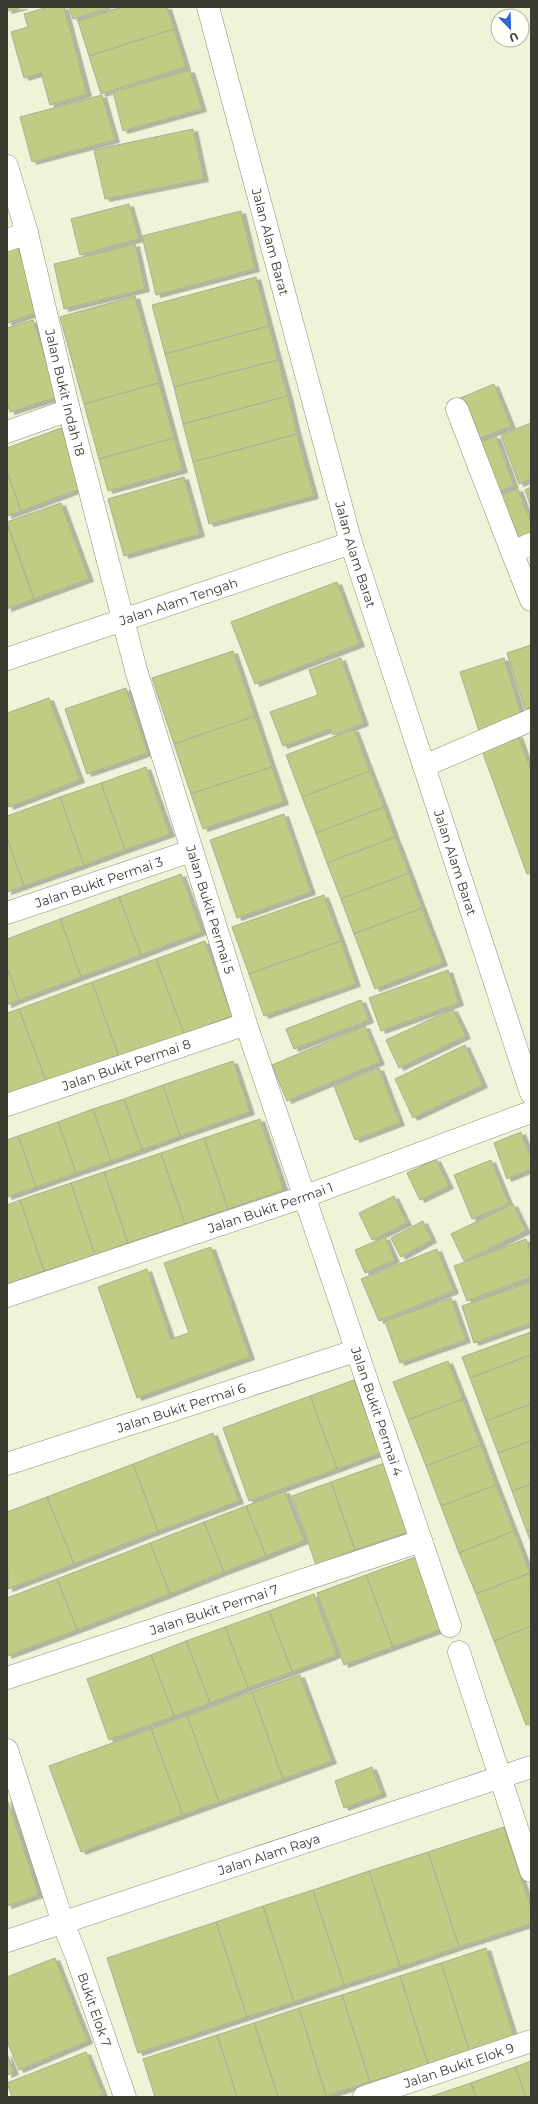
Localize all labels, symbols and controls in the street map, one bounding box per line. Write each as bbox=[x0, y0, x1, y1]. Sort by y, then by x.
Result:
north arrow bbox=[490, 8, 530, 48]
text: U bbox=[507, 29, 521, 45]
street label: Jalan Alam Barat bbox=[248, 185, 293, 297]
street label: Jalan Bukit Indah 18 bbox=[42, 326, 89, 458]
street label: Jalan Alam Barat bbox=[332, 498, 380, 610]
street label: Jalan Alam Tengah bbox=[116, 574, 240, 629]
street label: Jalan Alam Barat bbox=[431, 807, 480, 918]
street label: Jalan Bukit Permai 5 bbox=[183, 842, 238, 976]
street label: Jalan Bukit Permai 3 bbox=[32, 853, 165, 911]
street label: Jalan Bukit Permai 8 bbox=[59, 1035, 193, 1094]
street label: Jalan Bukit Permai 1 bbox=[205, 1179, 335, 1237]
street label: Jalan Bukit Permai 4 bbox=[348, 1344, 407, 1478]
street label: Jalan Bukit Permai 6 bbox=[114, 1379, 248, 1436]
street label: Jalan Bukit Permai 7 bbox=[147, 1581, 280, 1639]
street label: Jalan Alam Raya bbox=[215, 1830, 322, 1879]
street label: Bukit Elok 7 bbox=[75, 1970, 115, 2049]
street label: Jalan Bukit Elok 9 bbox=[401, 2039, 516, 2091]

